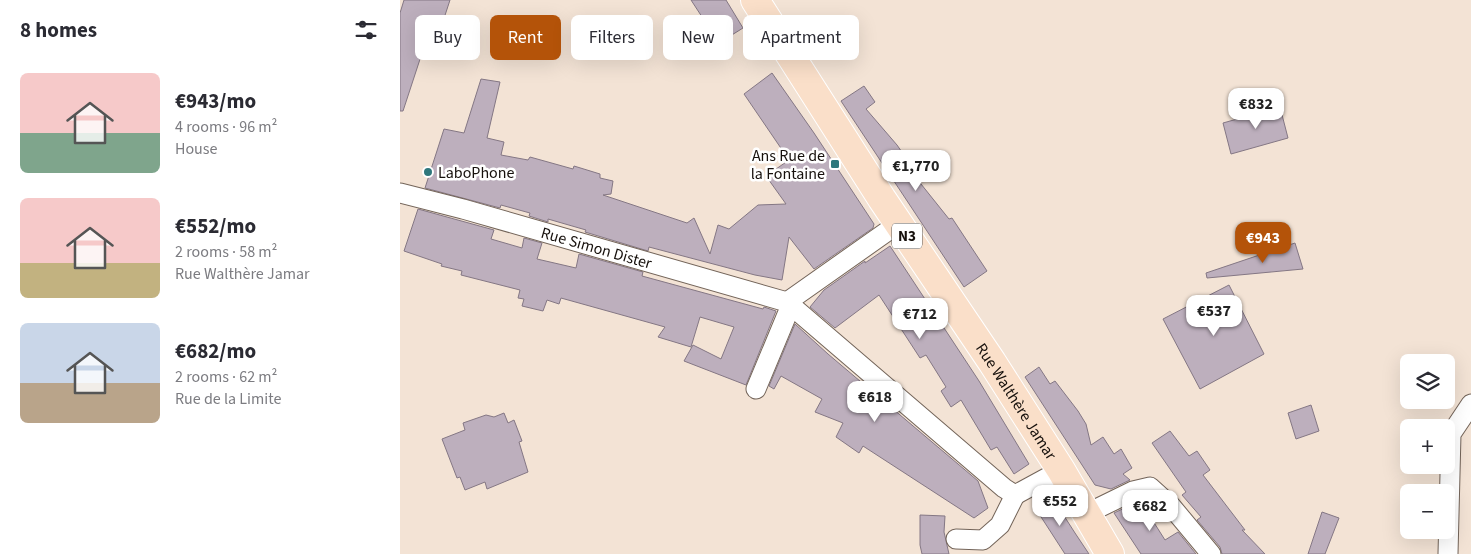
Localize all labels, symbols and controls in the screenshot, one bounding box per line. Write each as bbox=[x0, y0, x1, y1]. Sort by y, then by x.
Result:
text: 8 homes bbox=[20, 15, 97, 45]
chip: Buy bbox=[415, 15, 480, 60]
chip: Rent bbox=[490, 15, 561, 60]
chip: Filters bbox=[571, 15, 653, 60]
chip: New bbox=[663, 15, 733, 60]
chip: Apartment bbox=[743, 15, 859, 60]
icon: filters bbox=[352, 16, 380, 44]
text: €943/mo bbox=[175, 86, 256, 116]
pin: €832 bbox=[1226, 88, 1286, 130]
icon: home bbox=[60, 93, 120, 153]
text: €832 bbox=[1239, 93, 1273, 115]
text: 4 rooms · 96 m² bbox=[175, 116, 277, 138]
text: House bbox=[175, 138, 217, 160]
place label: Ans Rue de la Fontaine bbox=[751, 145, 825, 185]
pin: €1,770 bbox=[875, 150, 957, 192]
text: €1,770 bbox=[892, 155, 940, 177]
marker: Ans Rue de la Fontaine bbox=[829, 158, 841, 170]
place label: LaboPhone bbox=[438, 162, 515, 184]
marker: LaboPhone bbox=[422, 166, 434, 178]
text: €552/mo bbox=[175, 211, 256, 241]
icon: home bbox=[60, 218, 120, 278]
street label: Rue Simon Dister bbox=[538, 222, 655, 275]
pin: €943 bbox=[1233, 222, 1293, 264]
road number: N3 bbox=[892, 224, 922, 248]
text: €943 bbox=[1246, 227, 1280, 249]
text: 2 rooms · 58 m² bbox=[175, 241, 277, 263]
text: Rue Walthère Jamar bbox=[175, 263, 310, 285]
pin: €537 bbox=[1184, 294, 1244, 337]
pin: €712 bbox=[890, 298, 950, 340]
text: €537 bbox=[1197, 300, 1231, 322]
text: €712 bbox=[903, 303, 937, 325]
text: €682/mo bbox=[175, 336, 256, 366]
street label: Rue Walthère Jamar bbox=[970, 339, 1062, 465]
icon: home bbox=[60, 343, 120, 403]
map controls bbox=[1400, 354, 1455, 539]
button: layers bbox=[1400, 354, 1455, 409]
text: 2 rooms · 62 m² bbox=[175, 366, 277, 388]
pin: €618 bbox=[845, 380, 905, 423]
text: €618 bbox=[858, 386, 892, 408]
text: Rue de la Limite bbox=[175, 388, 281, 410]
button: + bbox=[1400, 419, 1455, 474]
pin: €552 bbox=[1030, 484, 1090, 527]
button: − bbox=[1400, 484, 1455, 539]
text: €552 bbox=[1043, 490, 1077, 512]
pin: €682 bbox=[1120, 490, 1180, 532]
text: €682 bbox=[1133, 495, 1167, 517]

